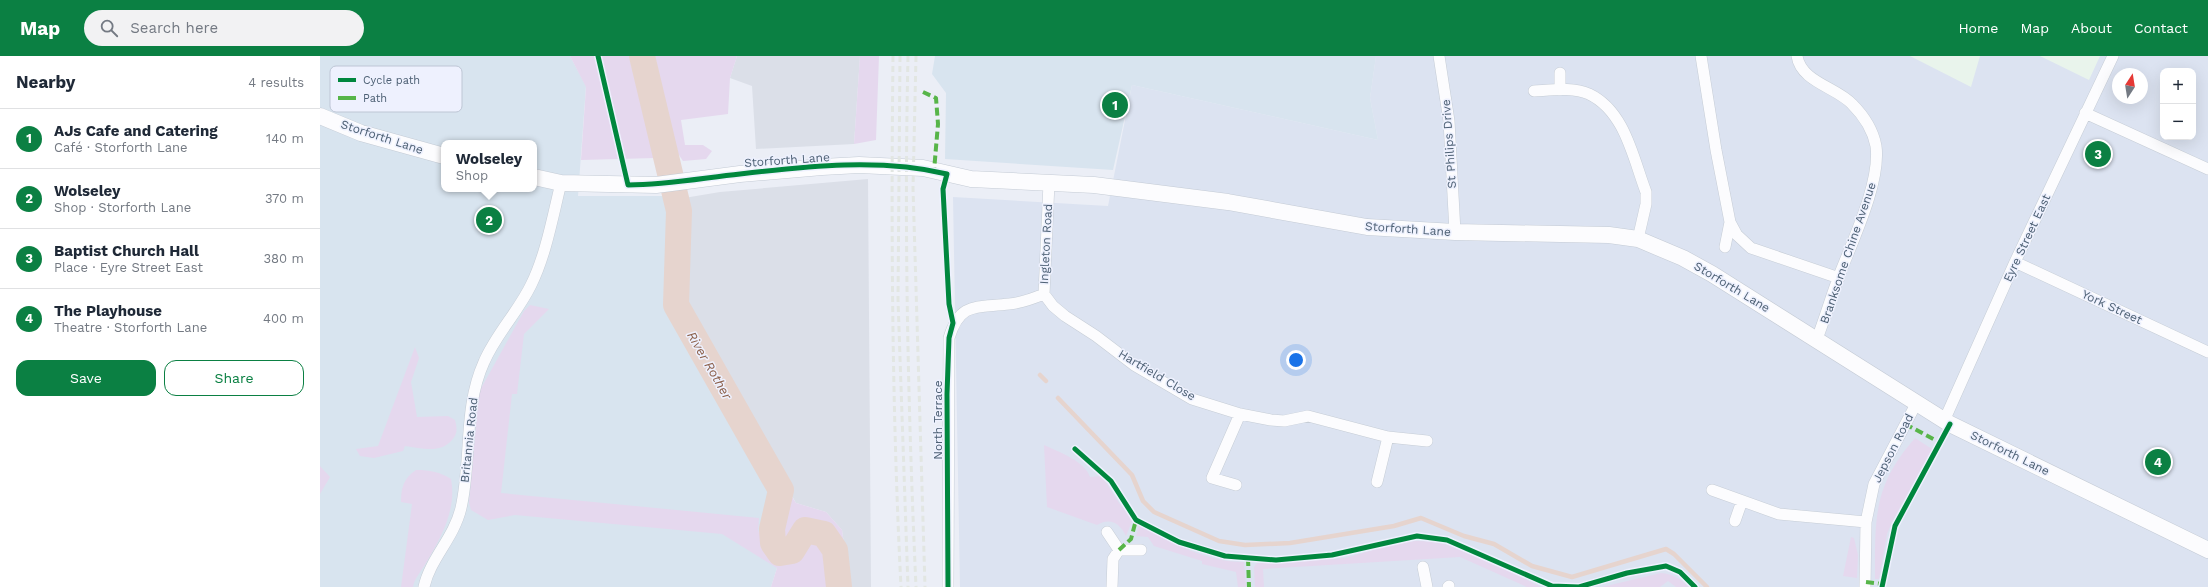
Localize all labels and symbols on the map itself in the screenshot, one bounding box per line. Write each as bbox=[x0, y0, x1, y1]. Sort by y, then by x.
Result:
legend bbox=[330, 66, 462, 112]
north arrow bbox=[2112, 68, 2148, 104]
text: Cycle path bbox=[363, 74, 420, 87]
pin: 1 bbox=[1102, 90, 1128, 120]
text: Path bbox=[363, 92, 387, 105]
street label: St Philips Drive bbox=[1439, 99, 1459, 189]
street label: Storforth Lane bbox=[339, 117, 425, 157]
pin: 3 bbox=[2085, 139, 2111, 169]
street label: Storforth Lane bbox=[744, 150, 830, 170]
street label: Branksome Chine Avenue bbox=[1817, 180, 1879, 326]
street label: Eyre Street East bbox=[2001, 192, 2053, 284]
street label: Ingleton Road bbox=[1037, 203, 1055, 285]
pin: 2 bbox=[476, 205, 502, 235]
street label: Storforth Lane bbox=[1365, 219, 1451, 239]
street label: Storforth Lane bbox=[1692, 259, 1773, 315]
street label: York Street bbox=[2080, 287, 2144, 327]
water label: River Rother bbox=[684, 329, 735, 403]
street label: Hartfield Close bbox=[1116, 347, 1198, 404]
your location bbox=[1286, 350, 1306, 370]
street label: North Terrace bbox=[931, 380, 945, 460]
street label: Britannia Road bbox=[458, 397, 480, 483]
street label: Jepson Road bbox=[1870, 411, 1916, 485]
street label: Storforth Lane bbox=[1968, 428, 2052, 478]
pin: 4 bbox=[2145, 447, 2171, 477]

